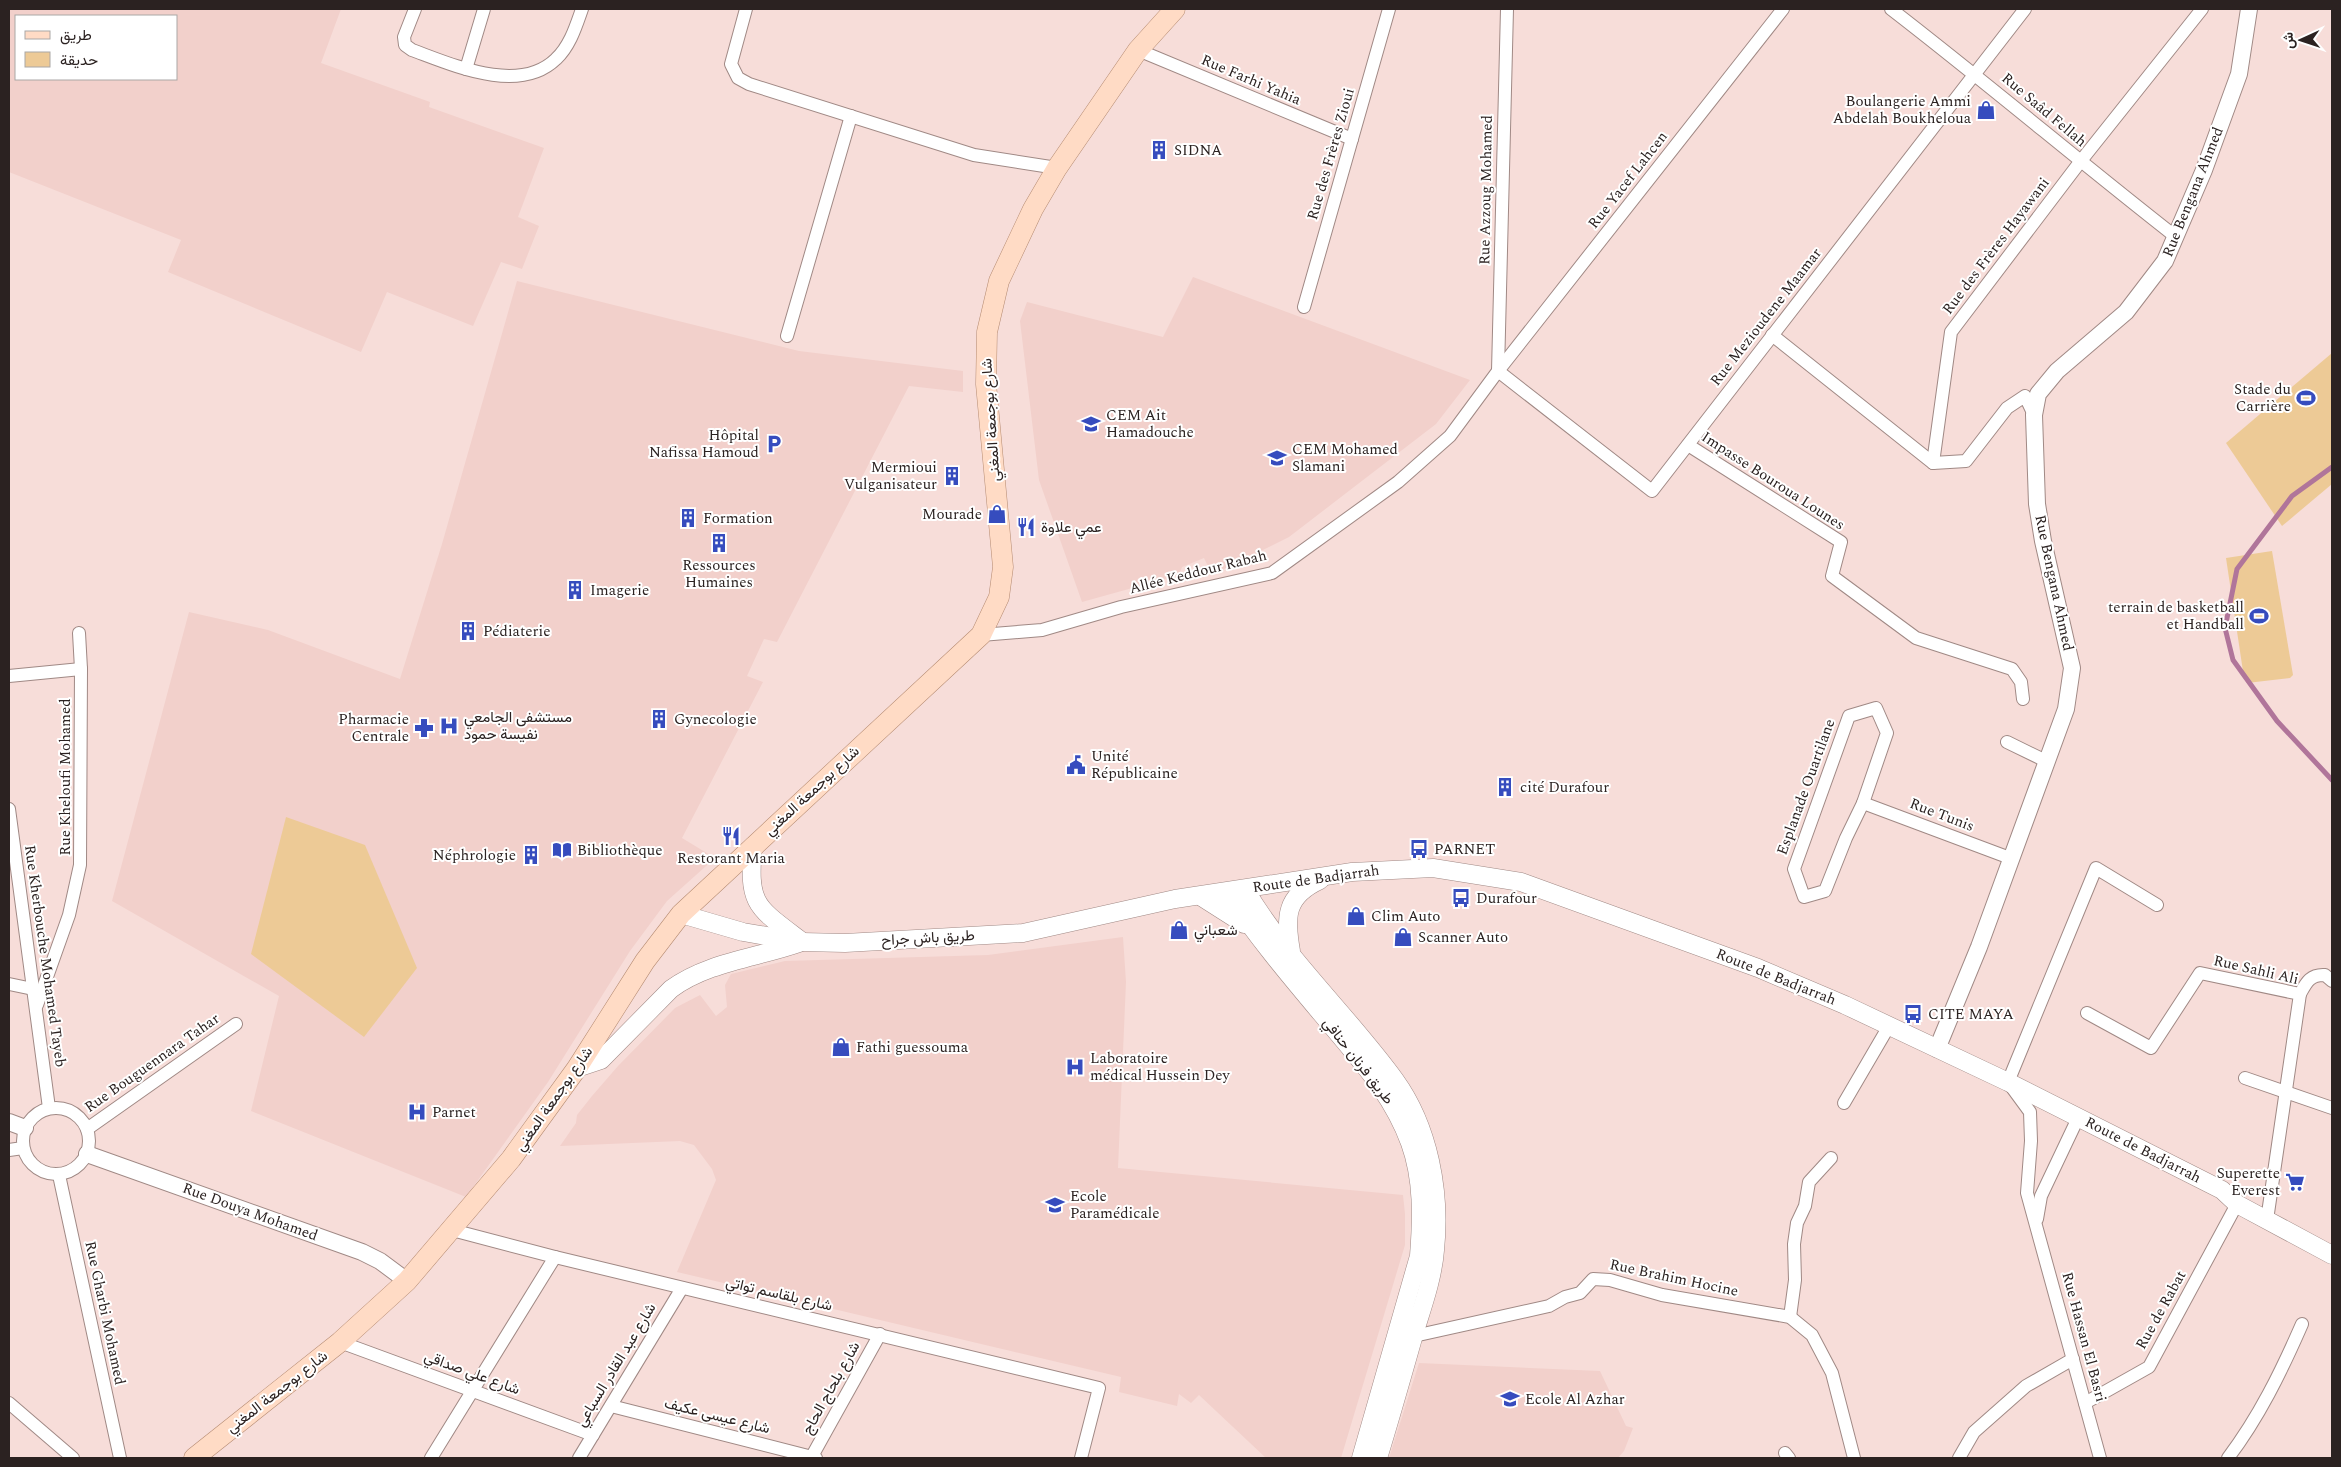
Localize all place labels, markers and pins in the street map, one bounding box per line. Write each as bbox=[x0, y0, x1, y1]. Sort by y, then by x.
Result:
place label: Boulangerie Ammi Abdelah Boukheloua bbox=[1833, 90, 1972, 130]
shop icon: Boulangerie Ammi Abdelah Boukheloua bbox=[1975, 99, 1997, 121]
building icon: SIDNA bbox=[1148, 139, 1170, 161]
place label: SIDNA bbox=[1174, 139, 1222, 162]
place label: Stade du Carrière bbox=[2234, 378, 2291, 418]
sports icon: Stade du Carrière bbox=[2295, 387, 2317, 409]
place label: CEM Ait Hamadouche bbox=[1106, 404, 1194, 444]
school or university icon: CEM Ait Hamadouche bbox=[1080, 413, 1102, 435]
place label: Hôpital Nafissa Hamoud bbox=[649, 424, 759, 464]
parking icon: Hôpital Nafissa Hamoud bbox=[763, 433, 785, 455]
place label: CEM Mohamed Slamani bbox=[1292, 438, 1398, 478]
school or university icon: CEM Mohamed Slamani bbox=[1266, 447, 1288, 469]
place label: Mermioui Vulganisateur bbox=[844, 456, 937, 496]
building icon: Mermioui Vulganisateur bbox=[941, 465, 963, 487]
place label: Mourade bbox=[922, 503, 982, 526]
shop icon: Mourade bbox=[986, 503, 1008, 525]
building icon: Formation bbox=[677, 507, 699, 529]
place label: Formation bbox=[703, 507, 773, 530]
restaurant icon: عمي علاوة bbox=[1015, 516, 1037, 538]
place label: عمي علاوة bbox=[1041, 516, 1102, 540]
building icon: Ressources Humaines bbox=[708, 532, 730, 554]
place label: Ressources Humaines bbox=[682, 554, 756, 594]
building icon: Imagerie bbox=[564, 579, 586, 601]
place label: Imagerie bbox=[590, 579, 649, 602]
place label: terrain de basketball et Handball bbox=[2108, 596, 2244, 636]
sports icon: terrain de basketball et Handball bbox=[2248, 605, 2270, 627]
building icon: Pédiaterie bbox=[457, 620, 479, 642]
place label: Pédiaterie bbox=[483, 620, 550, 643]
place label: مستشفى الجامعي نفيسة حمود bbox=[464, 706, 572, 746]
place label: Pharmacie Centrale bbox=[338, 708, 409, 748]
building icon: Gynecologie bbox=[648, 708, 670, 730]
place label: Gynecologie bbox=[674, 708, 757, 731]
hospital icon: مستشفى الجامعي نفيسة حمود bbox=[438, 715, 460, 737]
pharmacy icon: Pharmacie Centrale bbox=[413, 717, 435, 739]
place label: Unité Républicaine bbox=[1091, 745, 1178, 785]
public building icon: Unité Républicaine bbox=[1065, 754, 1087, 776]
building icon: cité Durafour bbox=[1494, 776, 1516, 798]
place label: cité Durafour bbox=[1520, 776, 1609, 799]
restaurant icon: Restorant Maria bbox=[720, 825, 742, 847]
bus stop icon: PARNET bbox=[1408, 838, 1430, 860]
place label: PARNET bbox=[1434, 838, 1495, 861]
library icon: Bibliothèque bbox=[551, 839, 573, 861]
place label: Bibliothèque bbox=[577, 839, 663, 862]
place label: Néphrologie bbox=[433, 844, 516, 867]
building icon: Néphrologie bbox=[520, 844, 542, 866]
place label: Restorant Maria bbox=[677, 847, 786, 870]
bus stop icon: Durafour bbox=[1450, 887, 1472, 909]
place label: Durafour bbox=[1476, 887, 1537, 910]
shop icon: Clim Auto bbox=[1345, 905, 1367, 927]
place label: Clim Auto bbox=[1371, 905, 1440, 928]
shop icon: شعباني bbox=[1168, 919, 1190, 941]
place label: شعباني bbox=[1194, 919, 1238, 943]
shop icon: Scanner Auto bbox=[1392, 926, 1414, 948]
place label: Scanner Auto bbox=[1418, 926, 1508, 949]
bus stop icon: CITE MAYA bbox=[1902, 1003, 1924, 1025]
place label: CITE MAYA bbox=[1928, 1003, 2014, 1026]
shop icon: Fathi guessouma bbox=[830, 1036, 852, 1058]
place label: Fathi guessouma bbox=[856, 1036, 969, 1059]
place label: Laboratoire médical Hussein Dey bbox=[1090, 1047, 1231, 1087]
hospital icon: Laboratoire médical Hussein Dey bbox=[1064, 1056, 1086, 1078]
hospital icon: Parnet bbox=[406, 1101, 428, 1123]
place label: Parnet bbox=[432, 1101, 476, 1124]
place label: Superette Everest bbox=[2217, 1162, 2280, 1202]
supermarket icon: Superette Everest bbox=[2284, 1171, 2306, 1193]
place label: Ecole Paramédicale bbox=[1070, 1185, 1159, 1225]
school or university icon: Ecole Paramédicale bbox=[1044, 1194, 1066, 1216]
school or university icon: Ecole Al Azhar bbox=[1499, 1388, 1521, 1410]
place label: Ecole Al Azhar bbox=[1525, 1388, 1625, 1411]

